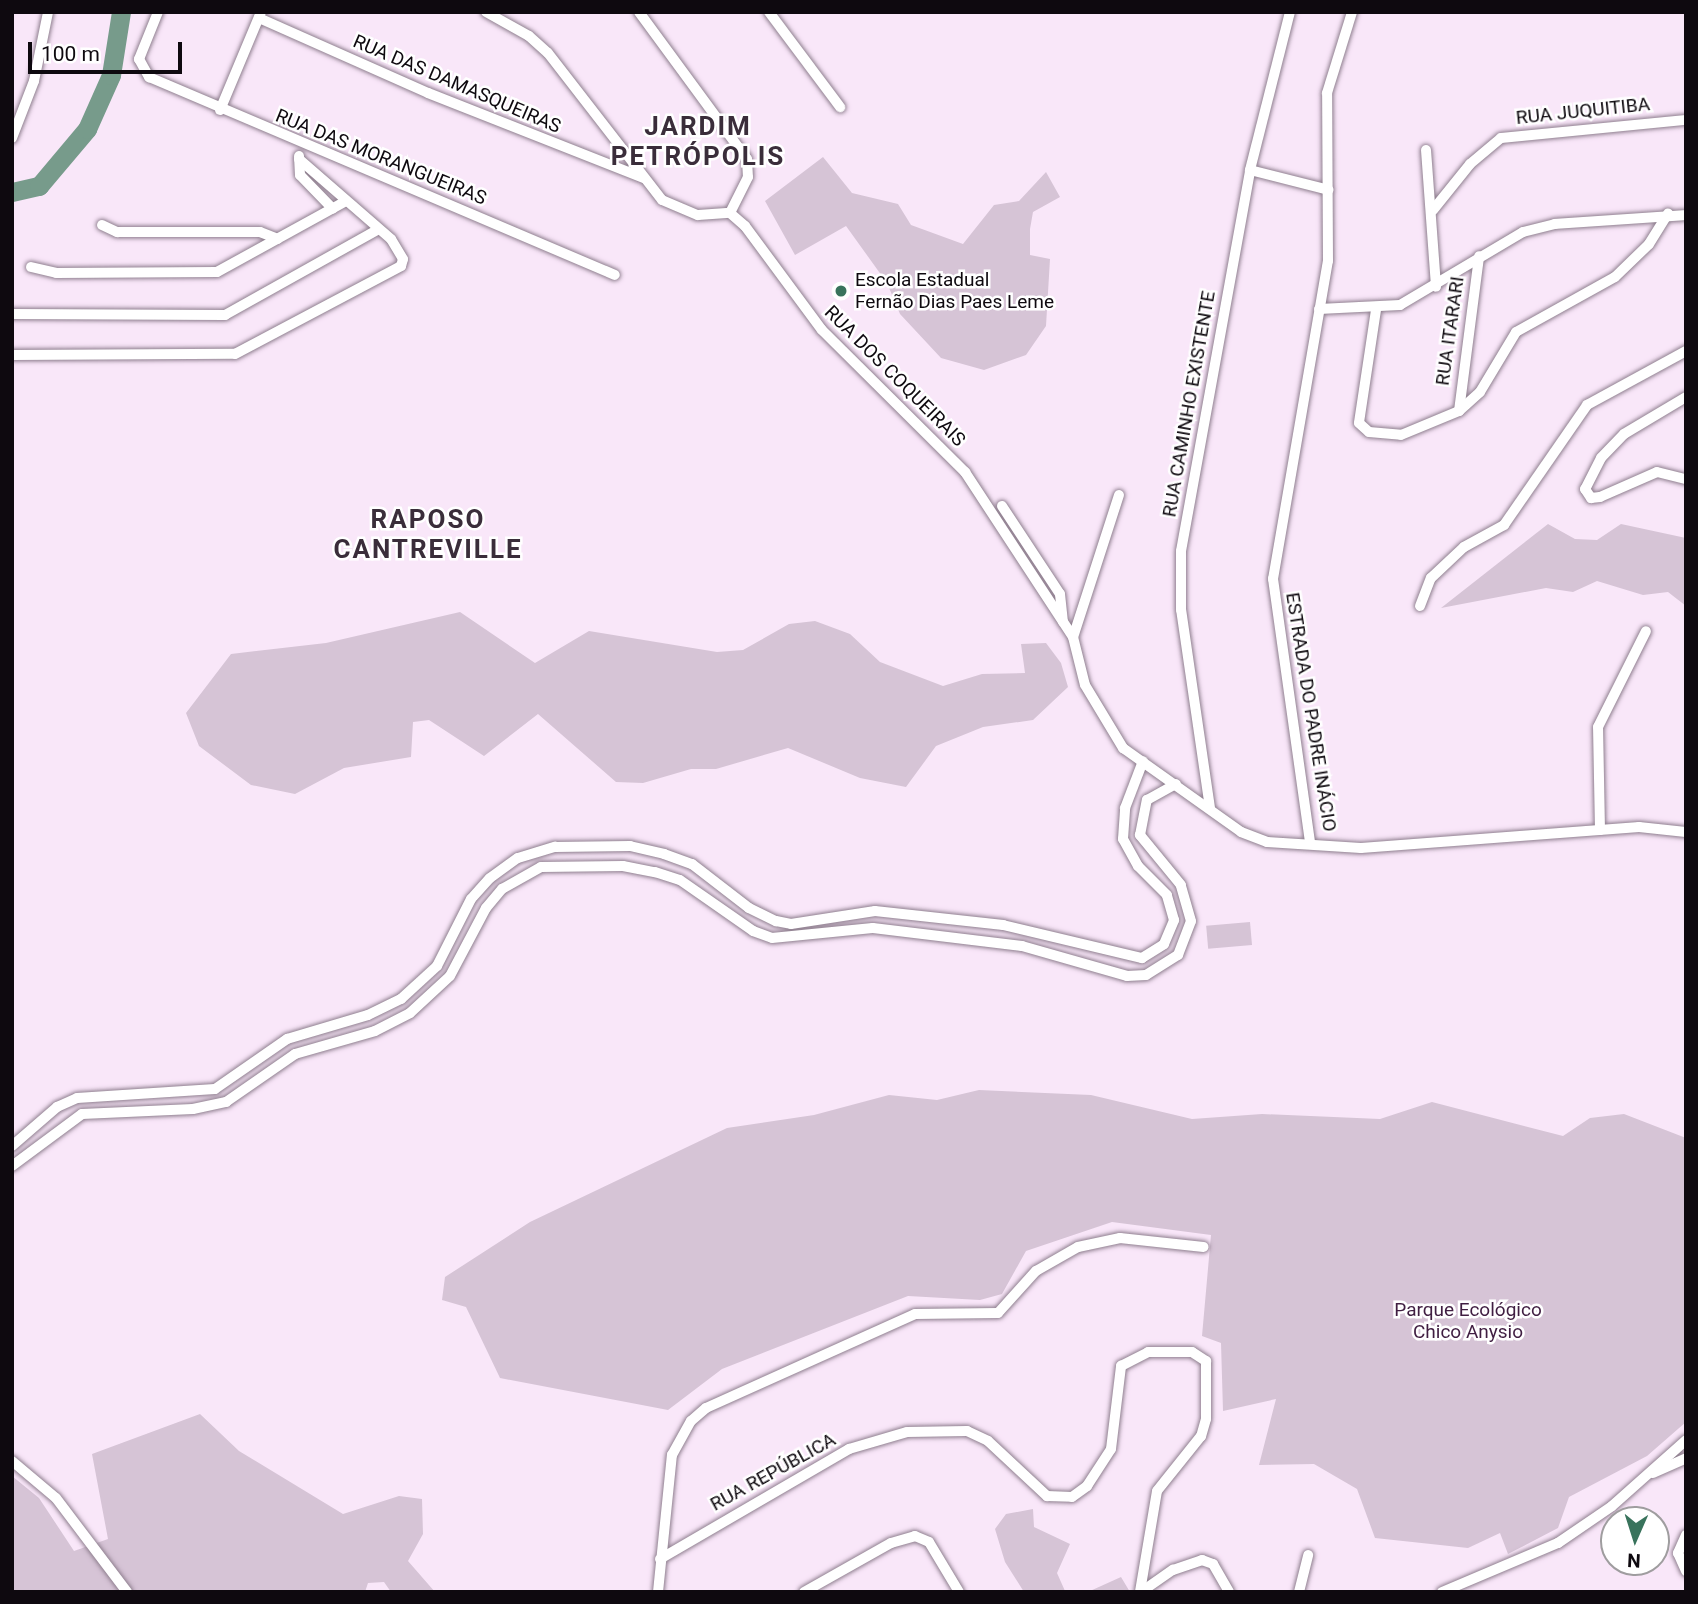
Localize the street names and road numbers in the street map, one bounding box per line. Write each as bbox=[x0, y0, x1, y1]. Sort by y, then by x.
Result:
street label: RUA DAS DAMASQUEIRAS bbox=[350, 30, 564, 138]
street label: RUA JUQUITIBA bbox=[1515, 93, 1651, 129]
street label: RUA DAS MORANGUEIRAS bbox=[272, 104, 490, 210]
street label: RUA ITARARI bbox=[1431, 275, 1469, 387]
street label: RUA CAMINHO EXISTENTE bbox=[1158, 289, 1220, 519]
street label: RUA DOS COQUEIRAIS bbox=[820, 301, 970, 451]
street label: ESTRADA DO PADRE INÁCIO bbox=[1281, 591, 1341, 833]
street label: RUA REPÚBLICA bbox=[706, 1428, 840, 1516]

